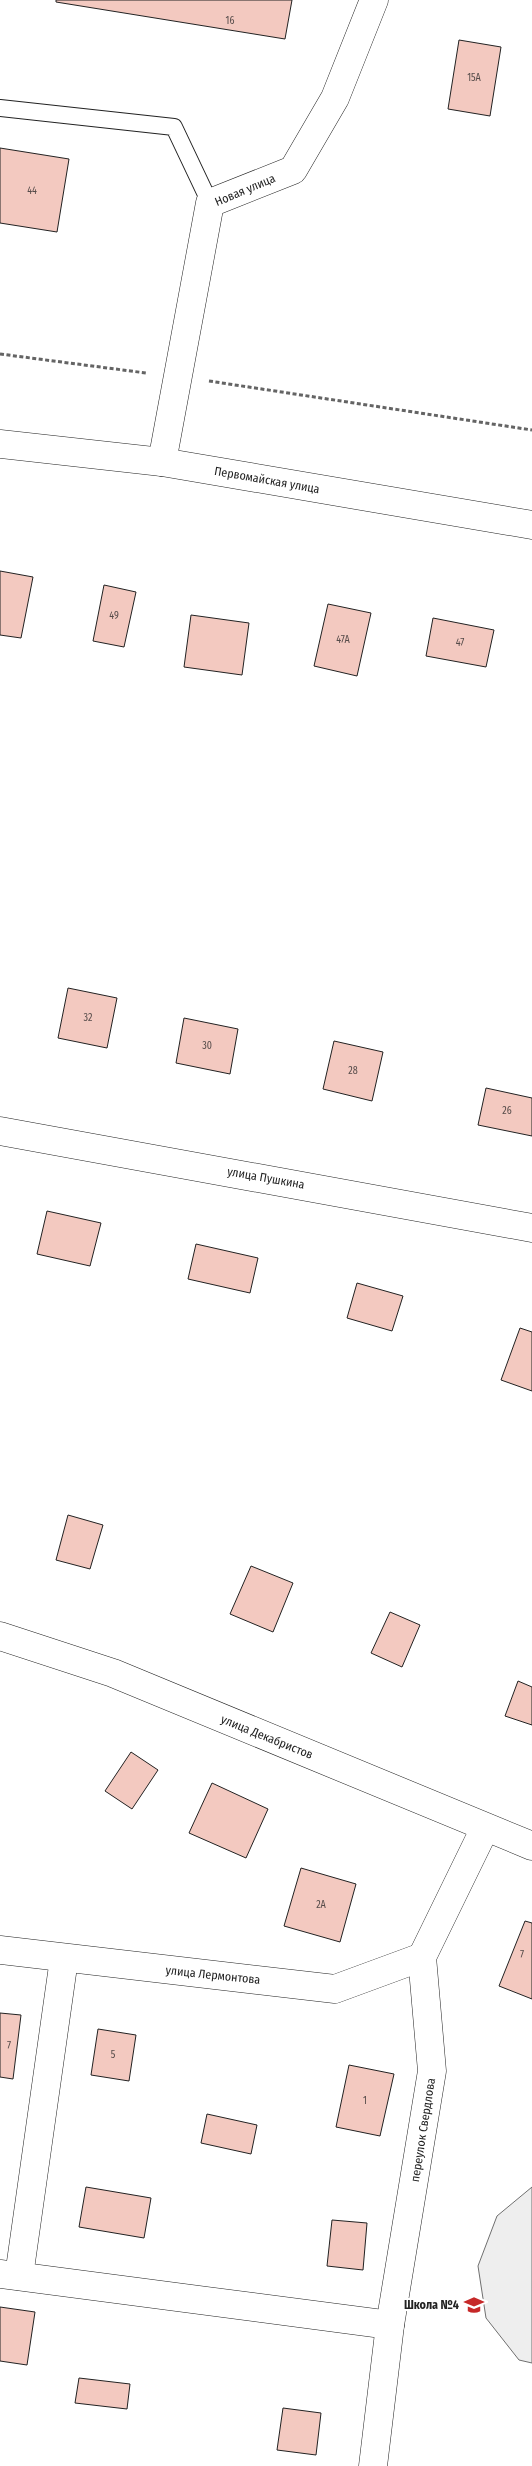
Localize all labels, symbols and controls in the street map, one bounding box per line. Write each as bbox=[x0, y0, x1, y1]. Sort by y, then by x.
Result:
house number: 16 bbox=[226, 15, 234, 27]
house number: 15А bbox=[467, 72, 482, 84]
street label: Новая улица bbox=[213, 171, 277, 209]
house number: 44 bbox=[27, 185, 37, 197]
street label: Первомайская улица bbox=[213, 464, 321, 496]
house number: 49 bbox=[109, 610, 119, 622]
house number: 47А bbox=[336, 634, 351, 646]
house number: 47 bbox=[456, 637, 464, 649]
house number: 32 bbox=[84, 1012, 93, 1024]
house number: 30 bbox=[202, 1040, 212, 1052]
house number: 28 bbox=[348, 1065, 358, 1077]
house number: 26 bbox=[502, 1105, 512, 1117]
street label: улица Пушкина bbox=[226, 1164, 306, 1192]
street label: улица Декабристов bbox=[219, 1712, 315, 1762]
house number: 2А bbox=[316, 1899, 327, 1911]
house number: 7 bbox=[520, 1949, 524, 1961]
street label: улица Лермонтова bbox=[165, 1963, 261, 1987]
house number: 7 bbox=[7, 2040, 11, 2052]
house number: 5 bbox=[111, 2049, 116, 2061]
street label: переулок Свердлова bbox=[408, 2077, 438, 2183]
house number: 1 bbox=[363, 2095, 367, 2107]
school or university icon: Школа №4 bbox=[463, 2294, 485, 2316]
place label: Школа №4 bbox=[404, 2298, 459, 2312]

